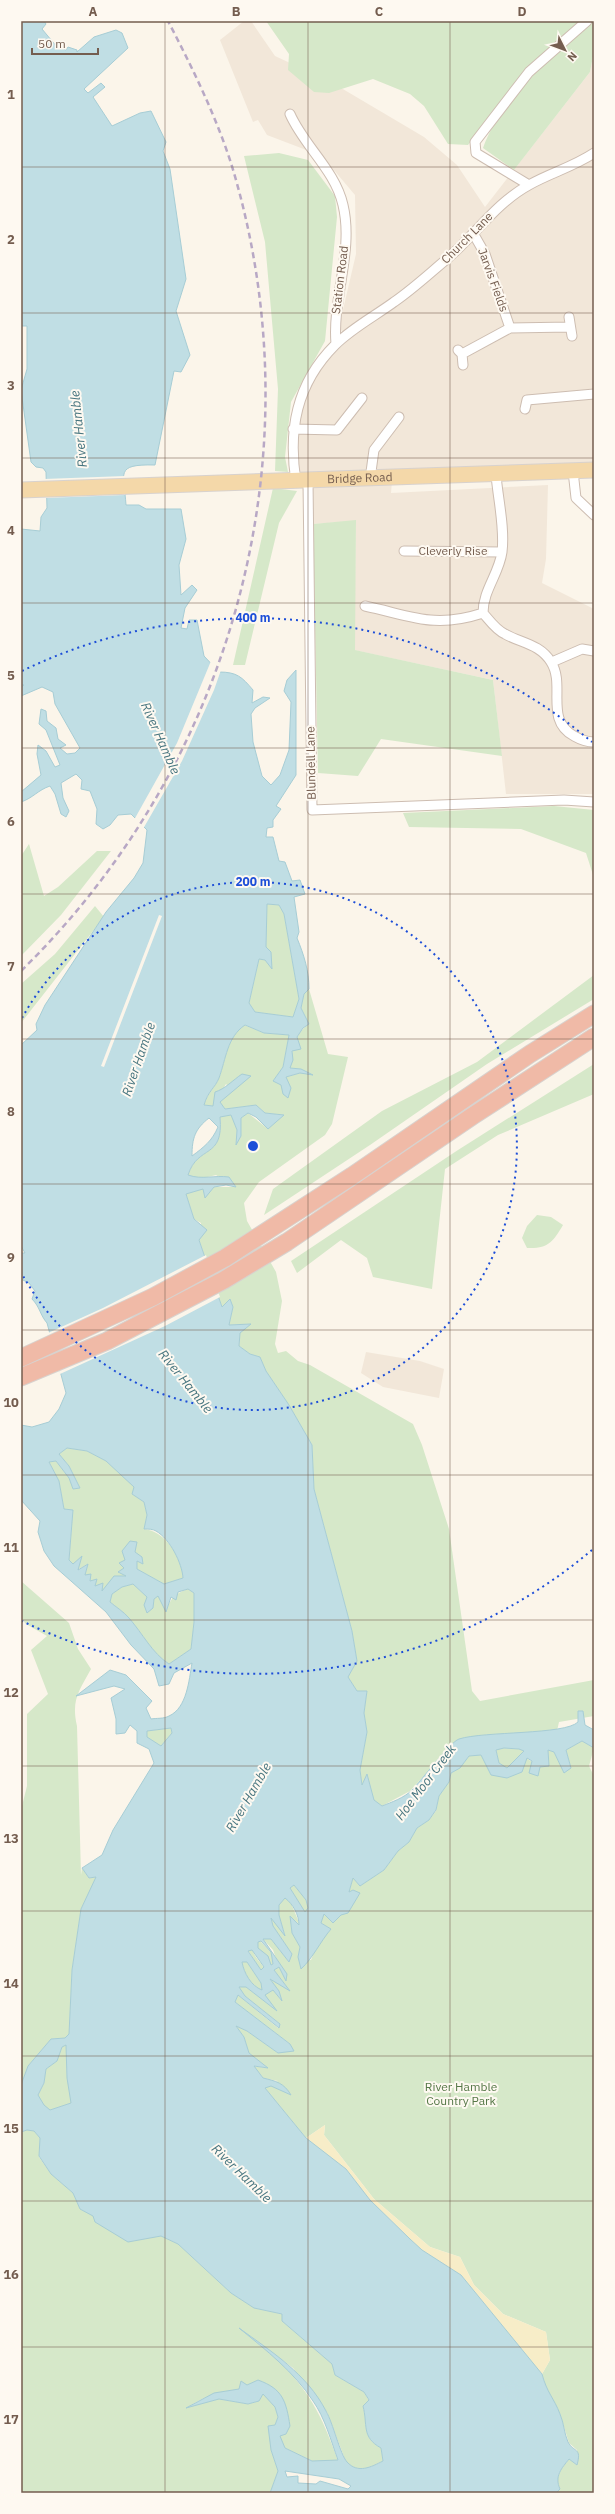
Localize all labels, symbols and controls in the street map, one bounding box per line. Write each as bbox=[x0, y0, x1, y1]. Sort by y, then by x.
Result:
text: A bbox=[89, 3, 98, 20]
text: B bbox=[232, 3, 241, 20]
text: C bbox=[375, 3, 384, 20]
text: D bbox=[517, 3, 527, 20]
scale bar bbox=[32, 30, 98, 56]
north arrow bbox=[545, 30, 585, 70]
text: 50 m bbox=[38, 36, 66, 51]
text: N bbox=[565, 49, 580, 64]
text: 1 bbox=[7, 86, 15, 103]
street label: Church Lane bbox=[438, 208, 496, 267]
text: 2 bbox=[7, 231, 15, 248]
street label: Station Road bbox=[328, 245, 351, 315]
street label: Jarvis Fields bbox=[475, 246, 512, 314]
text: 3 bbox=[7, 377, 15, 394]
water label: River Hamble bbox=[66, 389, 91, 468]
street label: Bridge Road bbox=[327, 469, 393, 486]
text: 4 bbox=[7, 522, 15, 539]
street label: Cleverly Rise bbox=[418, 543, 488, 558]
text: 400 m bbox=[235, 610, 271, 625]
text: 5 bbox=[7, 667, 15, 684]
water label: River Hamble bbox=[137, 699, 184, 777]
street label: Blundell Lane bbox=[302, 726, 319, 800]
text: 6 bbox=[7, 813, 15, 830]
text: 200 m bbox=[235, 874, 271, 889]
text: 7 bbox=[7, 958, 15, 975]
water label: River Hamble bbox=[118, 1020, 159, 1098]
text: 8 bbox=[7, 1103, 15, 1120]
centre of rings bbox=[246, 1139, 260, 1153]
text: 9 bbox=[7, 1249, 15, 1266]
water label: River Hamble bbox=[155, 1346, 217, 1417]
text: 10 bbox=[3, 1394, 19, 1411]
text: 11 bbox=[3, 1539, 19, 1556]
text: 12 bbox=[3, 1684, 19, 1701]
water label: Hoe Moor Creek bbox=[391, 1741, 460, 1824]
water label: River Hamble bbox=[222, 1759, 275, 1835]
text: 13 bbox=[3, 1830, 19, 1847]
text: 14 bbox=[3, 1975, 19, 1992]
park label: River Hamble Country Park bbox=[425, 2079, 498, 2108]
text: 15 bbox=[3, 2120, 19, 2137]
water label: River Hamble bbox=[208, 2140, 276, 2207]
text: 16 bbox=[3, 2266, 19, 2283]
text: 17 bbox=[3, 2411, 19, 2428]

